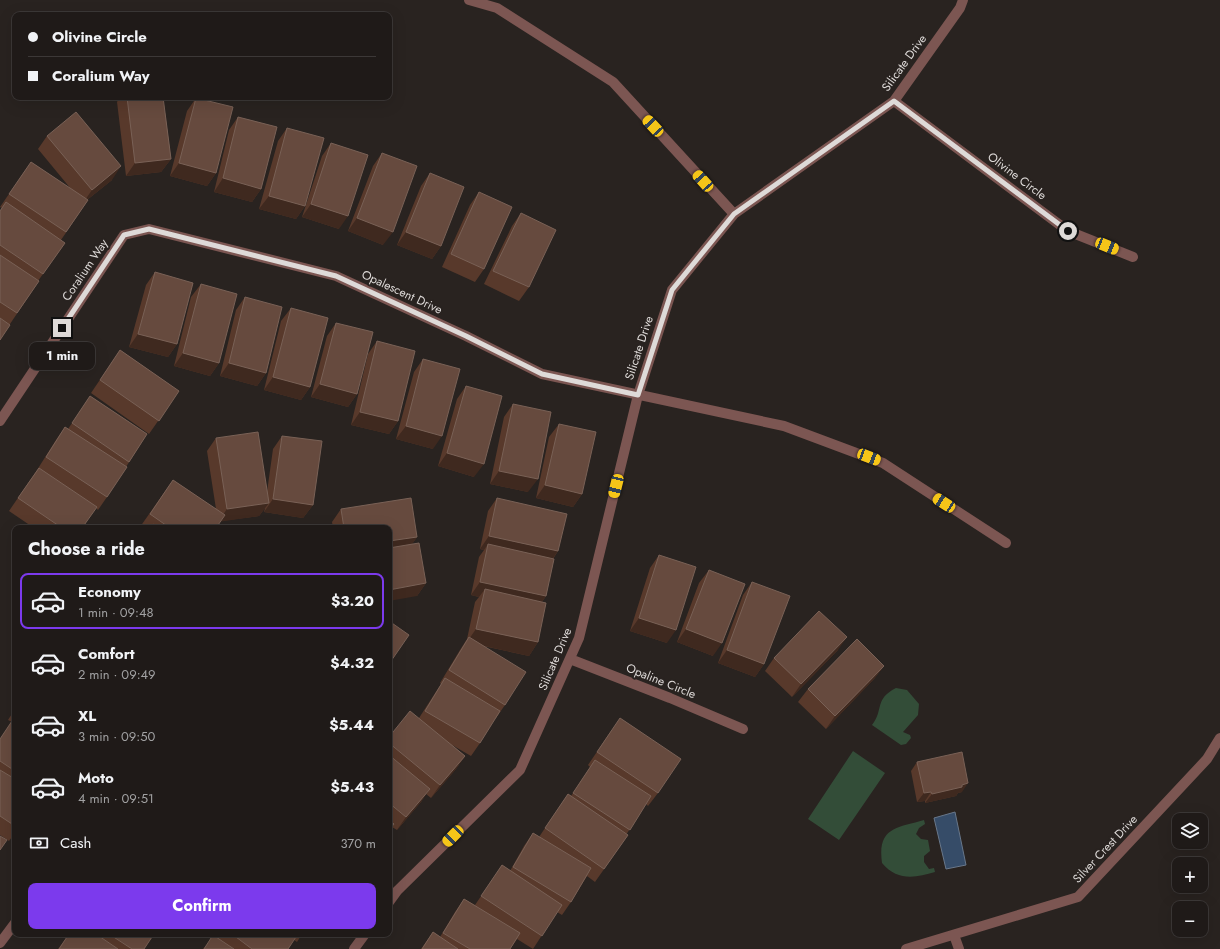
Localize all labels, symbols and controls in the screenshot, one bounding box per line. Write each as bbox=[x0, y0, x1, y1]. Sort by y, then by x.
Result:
text: Olivine Circle bbox=[52, 26, 147, 48]
street label: Silicate Drive bbox=[877, 31, 931, 95]
text: Coralium Way bbox=[52, 65, 150, 87]
car bbox=[640, 113, 666, 139]
street label: Olivine Circle bbox=[984, 148, 1050, 204]
car bbox=[691, 168, 715, 194]
route start bbox=[1059, 222, 1077, 240]
street label: Coralium Way bbox=[58, 235, 113, 305]
car bbox=[1094, 236, 1120, 256]
street label: Opalescent Drive bbox=[359, 265, 445, 319]
street label: Silicate Drive bbox=[620, 314, 658, 382]
route end bbox=[53, 319, 71, 337]
callout: 1 min bbox=[29, 342, 95, 370]
text: 1 min bbox=[46, 346, 78, 365]
car bbox=[856, 447, 882, 467]
car bbox=[607, 473, 625, 499]
car bbox=[931, 491, 957, 515]
text: Choose a ride bbox=[28, 536, 145, 562]
text: Economy bbox=[78, 581, 141, 603]
icon: car bbox=[30, 583, 66, 619]
text: $3.20 bbox=[331, 590, 374, 612]
text: 1 min · 09:48 bbox=[78, 603, 154, 622]
street label: Silicate Drive bbox=[534, 625, 576, 693]
text: Comfort bbox=[78, 643, 135, 665]
icon: car bbox=[30, 645, 66, 681]
text: $4.32 bbox=[330, 652, 374, 674]
street label: Opaline Circle bbox=[623, 659, 699, 703]
text: 2 min · 09:49 bbox=[78, 665, 156, 684]
text: XL bbox=[78, 705, 96, 727]
icon: car bbox=[30, 707, 66, 743]
text: $5.44 bbox=[329, 714, 374, 736]
text: 3 min · 09:50 bbox=[78, 727, 155, 746]
text: Moto bbox=[78, 767, 114, 789]
icon: car bbox=[30, 769, 66, 805]
text: $5.43 bbox=[330, 776, 374, 798]
text: 4 min · 09:51 bbox=[78, 789, 154, 808]
street label: Silver Crest Drive bbox=[1068, 811, 1142, 887]
map controls bbox=[1172, 813, 1208, 937]
button: layers bbox=[1172, 813, 1208, 849]
car bbox=[440, 823, 466, 849]
icon: cash bbox=[28, 832, 50, 854]
text: Cash bbox=[60, 832, 91, 854]
text: 370 m bbox=[340, 834, 376, 853]
button: + bbox=[1172, 857, 1208, 893]
button: Confirm bbox=[28, 883, 376, 929]
button: − bbox=[1172, 901, 1208, 937]

